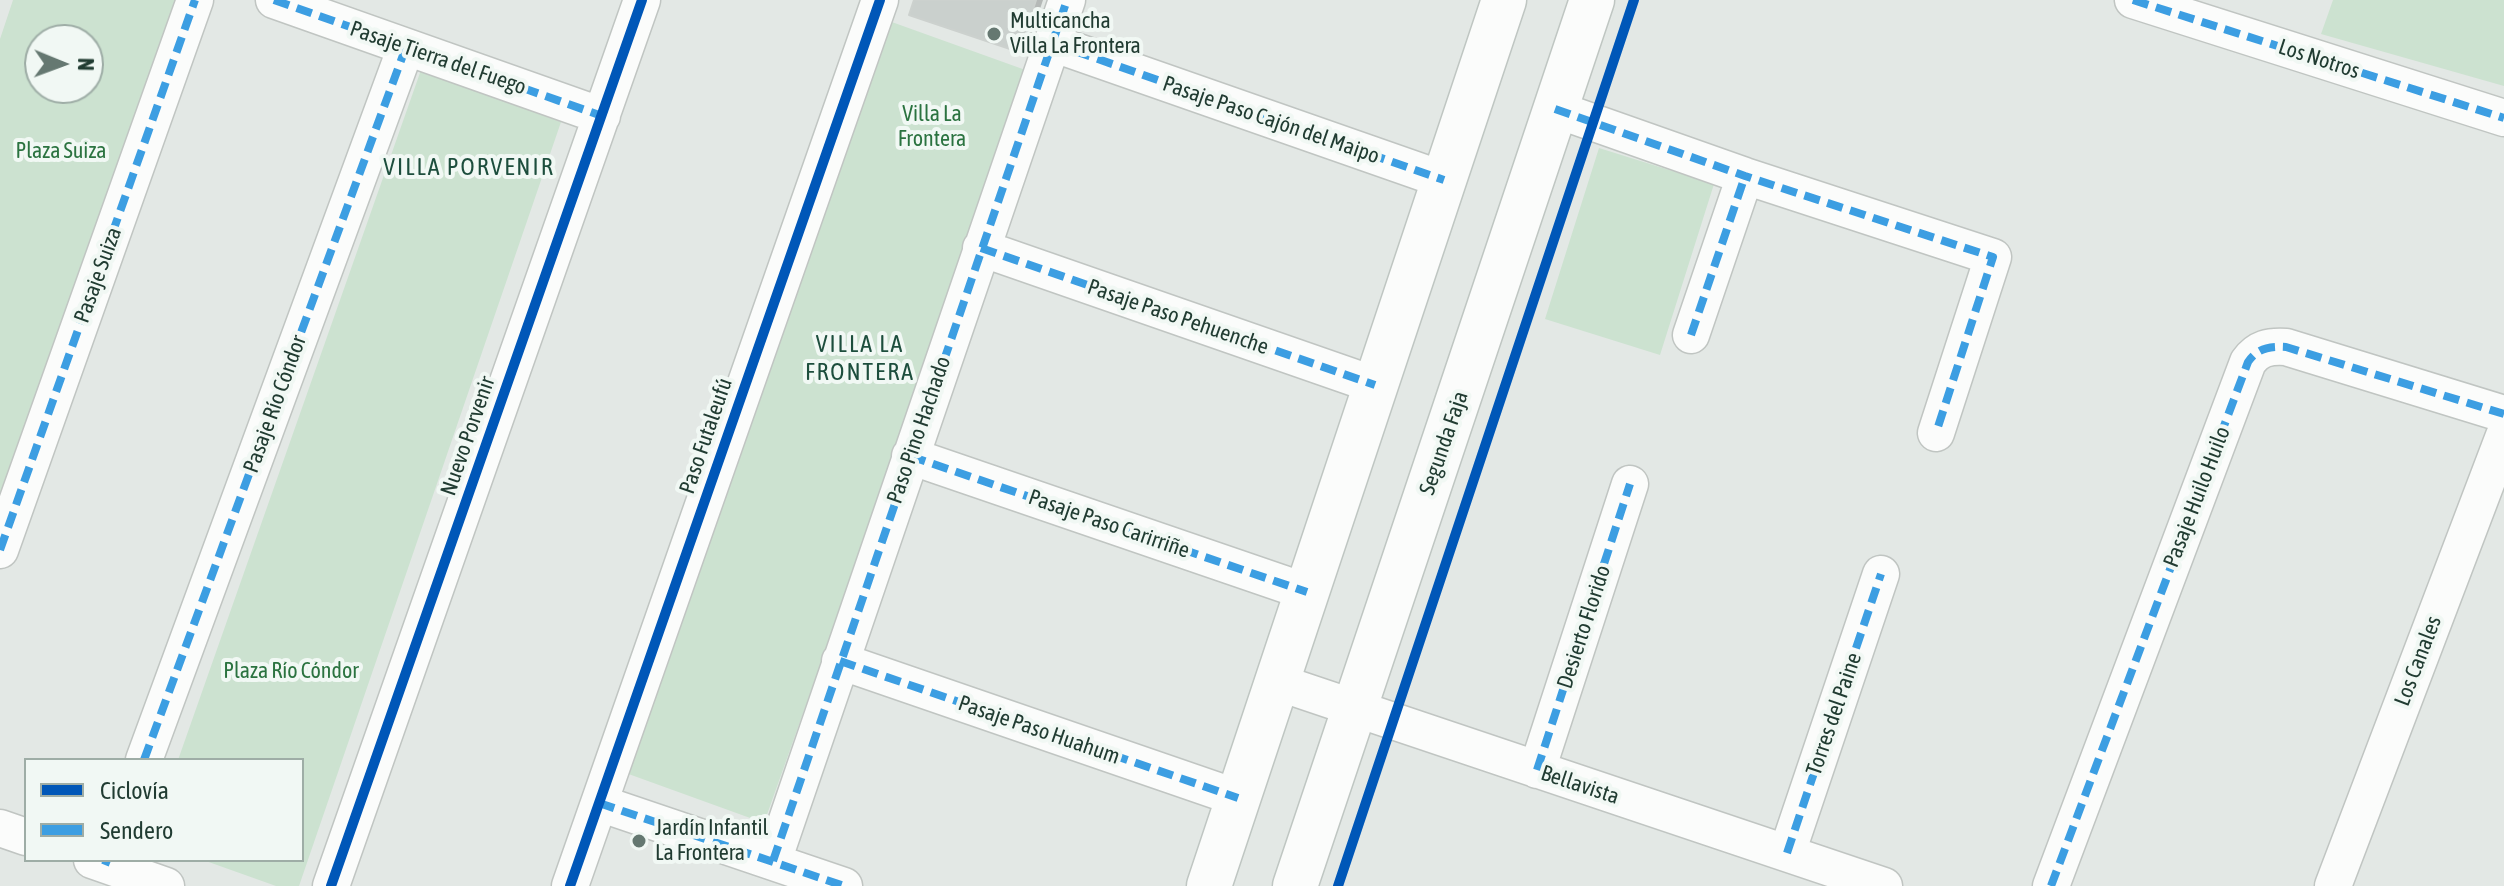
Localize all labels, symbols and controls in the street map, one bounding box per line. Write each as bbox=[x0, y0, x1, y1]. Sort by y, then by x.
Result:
place label: Multicancha Villa La Frontera bbox=[1010, 8, 1141, 60]
street label: Pasaje Tierra del Fuego bbox=[346, 15, 530, 101]
north arrow bbox=[24, 24, 104, 104]
marker: Multicancha Villa La Frontera bbox=[985, 25, 1003, 43]
street label: Los Notros bbox=[2275, 33, 2363, 85]
text: N bbox=[73, 58, 99, 71]
street label: Pasaje Paso Cajón del Maipo bbox=[1159, 70, 1383, 170]
park label: Villa La Frontera bbox=[898, 101, 966, 152]
park label: Plaza Suiza bbox=[15, 138, 107, 164]
district label: VILLA PORVENIR bbox=[383, 153, 555, 181]
street label: Pasaje Suiza bbox=[69, 224, 127, 326]
street label: Pasaje Paso Pehuenche bbox=[1084, 274, 1272, 360]
district label: VILLA LA FRONTERA bbox=[805, 330, 915, 386]
street label: Pasaje Río Cóndor bbox=[238, 332, 312, 476]
street label: Paso Pino Hachado bbox=[881, 353, 957, 507]
street label: Nuevo Porvenir bbox=[435, 373, 501, 499]
street label: Paso Futaleufú bbox=[674, 375, 738, 497]
street label: Segunda Faja bbox=[1414, 388, 1474, 498]
street label: Pasaje Huilo Huilo bbox=[2158, 423, 2236, 571]
street label: Pasaje Paso Carirriñe bbox=[1025, 484, 1193, 564]
street label: Desierto Florido bbox=[1552, 562, 1616, 692]
street label: Los Canales bbox=[2389, 612, 2447, 710]
street label: Torres del Paine bbox=[1801, 649, 1867, 779]
park label: Plaza Río Cóndor bbox=[223, 658, 359, 684]
street label: Pasaje Paso Huahum bbox=[955, 690, 1123, 770]
legend bbox=[24, 758, 304, 862]
street label: Bellavista bbox=[1538, 760, 1622, 810]
text: Ciclovía bbox=[100, 777, 169, 804]
place label: Jardín Infantil La Frontera bbox=[655, 815, 768, 866]
text: Sendero bbox=[100, 817, 173, 844]
marker: Jardín Infantil La Frontera bbox=[630, 832, 648, 850]

